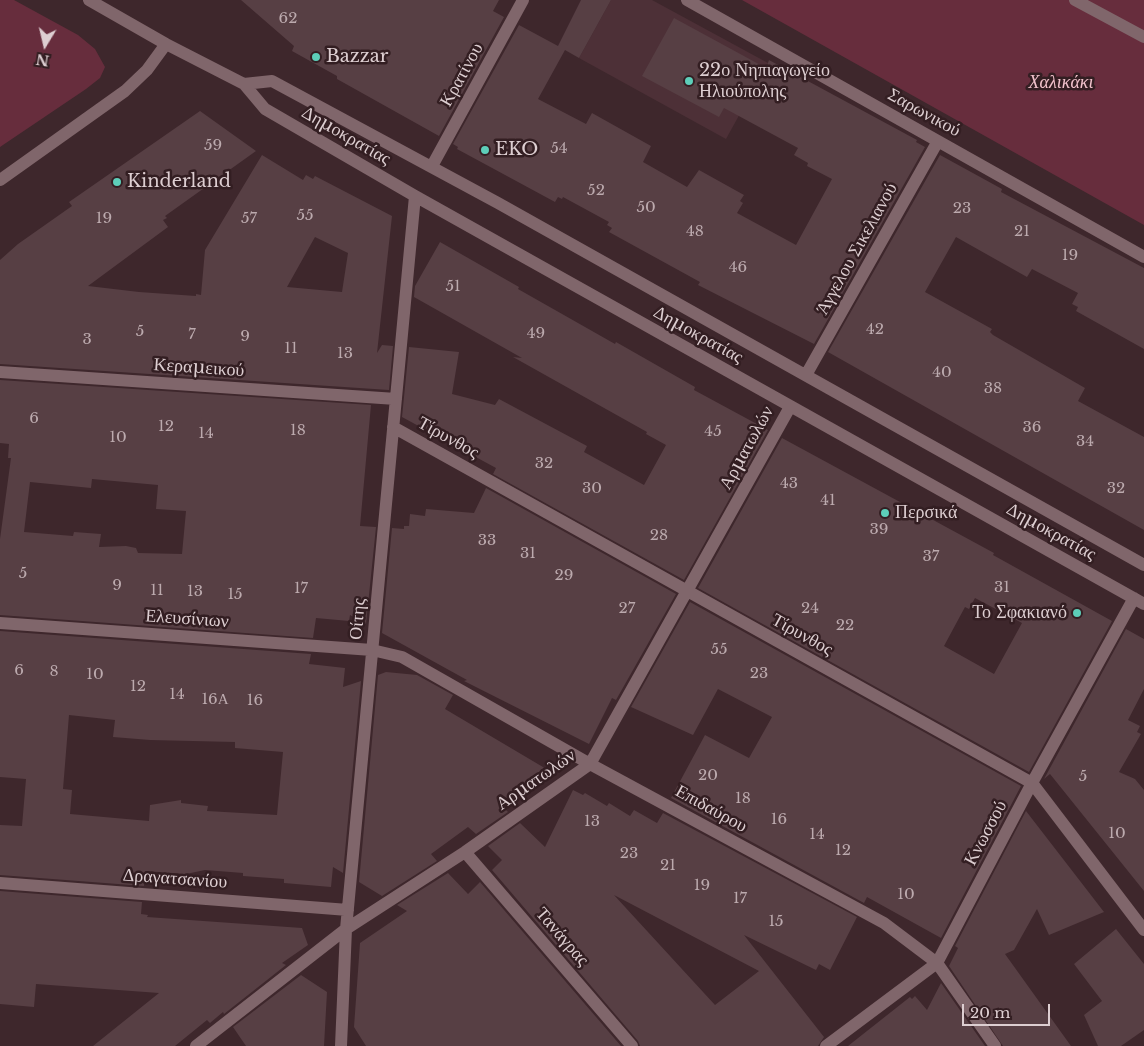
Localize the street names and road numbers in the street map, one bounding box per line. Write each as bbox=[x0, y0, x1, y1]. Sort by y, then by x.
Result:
street label: Κρατίνου bbox=[436, 39, 488, 111]
street label: Σαρωνικού bbox=[884, 84, 964, 142]
street label: Δημοκρατίας bbox=[298, 102, 394, 170]
street label: Άγγελου Σικελιανού bbox=[812, 179, 902, 319]
street label: Δημοκρατίας bbox=[649, 302, 747, 368]
street label: Κεραµεικού bbox=[153, 354, 245, 382]
street label: Αρματωλών bbox=[715, 402, 779, 494]
street label: Τίρυνθος bbox=[414, 412, 482, 464]
street label: Δημοκρατίας bbox=[1002, 499, 1100, 565]
street label: Οίτης bbox=[345, 597, 371, 641]
street label: Ελευσίνιων bbox=[144, 605, 230, 633]
street label: Τίρυνθος bbox=[768, 609, 836, 661]
street label: Αρματωλών bbox=[492, 745, 580, 815]
street label: Επιδαύρου bbox=[671, 780, 751, 838]
street label: Κνωσσού bbox=[960, 797, 1012, 869]
street label: Δραγατσανίου bbox=[122, 865, 228, 893]
street label: Τανάγρας bbox=[531, 903, 593, 971]

